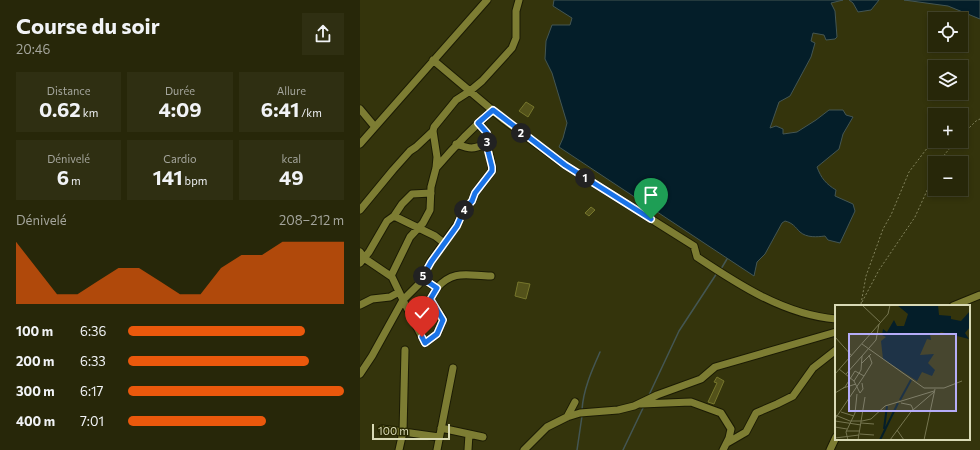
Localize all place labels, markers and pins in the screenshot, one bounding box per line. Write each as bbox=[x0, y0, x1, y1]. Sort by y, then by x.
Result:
pin: 2 bbox=[511, 123, 531, 143]
pin: 3 bbox=[477, 132, 497, 152]
pin: 1 bbox=[575, 168, 595, 188]
pin bbox=[634, 178, 668, 219]
pin: 4 bbox=[454, 200, 474, 220]
pin: 5 bbox=[413, 266, 433, 286]
pin bbox=[405, 296, 439, 337]

